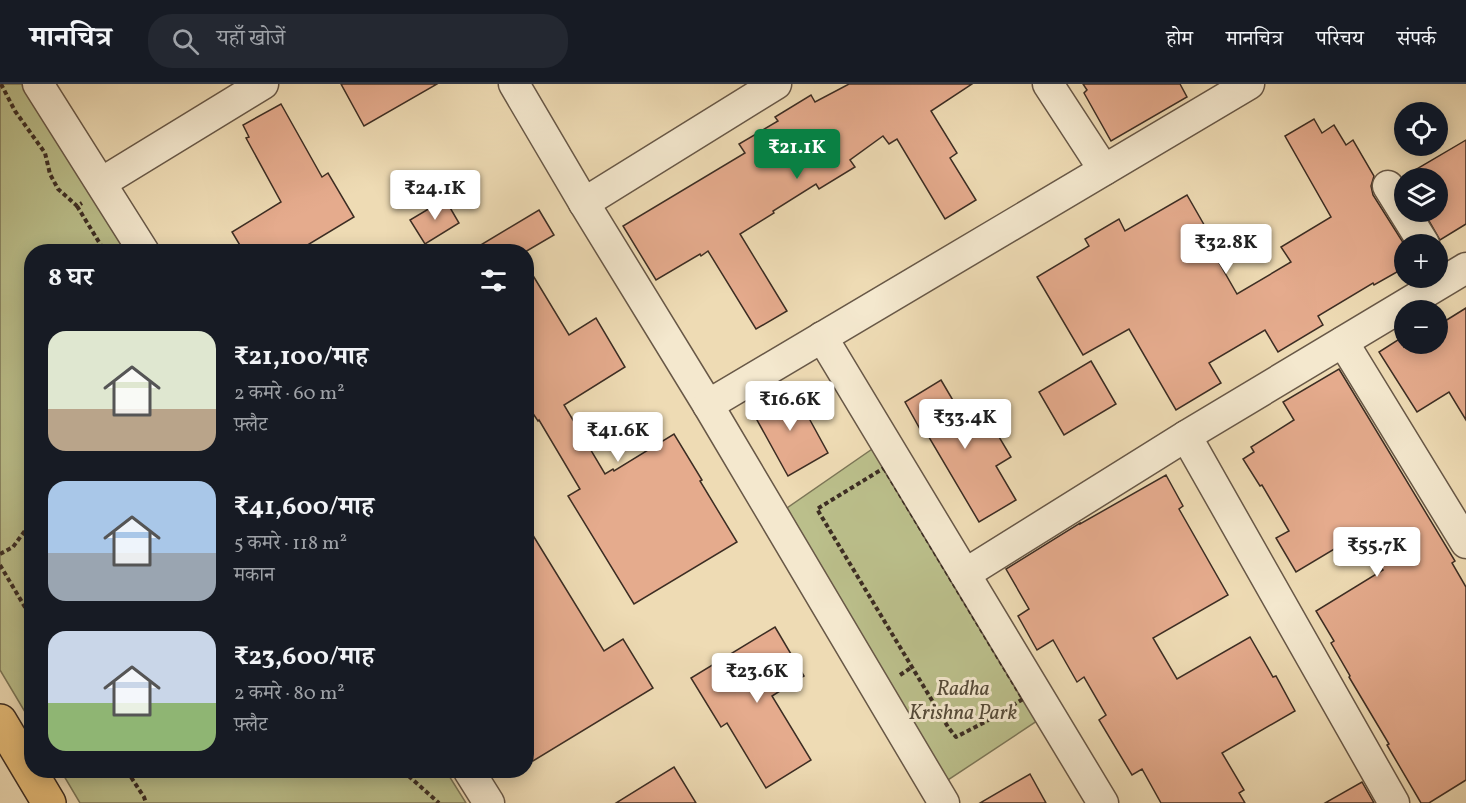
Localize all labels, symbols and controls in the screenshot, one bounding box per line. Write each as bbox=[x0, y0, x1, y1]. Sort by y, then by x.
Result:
search box bbox=[148, 14, 568, 68]
text: मानचित्र bbox=[30, 19, 112, 58]
text: यहाँ खोजें bbox=[217, 24, 285, 55]
icon: search bbox=[169, 25, 202, 58]
text: होम bbox=[1166, 25, 1193, 54]
text: मानचित्र bbox=[1226, 25, 1283, 54]
text: परिचय bbox=[1316, 25, 1364, 54]
text: संपर्क bbox=[1397, 25, 1436, 54]
map controls bbox=[1394, 102, 1448, 354]
button: locate bbox=[1394, 102, 1448, 156]
pin: ₹21.1K bbox=[748, 129, 846, 180]
text: ₹21.1K bbox=[768, 134, 826, 162]
button: layers bbox=[1394, 168, 1448, 222]
pin: ₹24.1K bbox=[386, 170, 484, 221]
text: ₹24.1K bbox=[404, 175, 466, 203]
pin: ₹32.8K bbox=[1177, 224, 1275, 275]
text: ₹32.8K bbox=[1195, 229, 1257, 257]
button: + bbox=[1394, 234, 1448, 288]
text: 8 घर bbox=[48, 260, 93, 296]
icon: filters bbox=[477, 264, 510, 297]
button: − bbox=[1394, 300, 1448, 354]
text: ₹21,100/माह bbox=[234, 339, 368, 375]
icon: home bbox=[96, 355, 168, 427]
text: 2 कमरे · 60 m² bbox=[234, 380, 345, 408]
pin: ₹16.6K bbox=[741, 381, 839, 432]
text: ₹16.6K bbox=[759, 386, 821, 414]
pin: ₹33.4K bbox=[916, 399, 1014, 450]
text: ₹33.4K bbox=[933, 404, 997, 432]
text: फ़्लैट bbox=[234, 412, 267, 440]
pin: ₹41.6K bbox=[569, 412, 667, 463]
text: ₹41.6K bbox=[587, 417, 649, 445]
text: ₹41,600/माह bbox=[234, 489, 374, 525]
icon: home bbox=[96, 505, 168, 577]
pin: ₹55.7K bbox=[1328, 527, 1426, 578]
text: 5 कमरे · 118 m² bbox=[234, 530, 347, 558]
text: ₹55.7K bbox=[1347, 532, 1407, 560]
text: मकान bbox=[234, 562, 275, 590]
text: ₹23,600/माह bbox=[234, 639, 374, 675]
pin: ₹23.6K bbox=[708, 653, 806, 704]
icon: home bbox=[96, 655, 168, 727]
text: ₹23.6K bbox=[726, 658, 788, 686]
park label: Radha Krishna Park bbox=[909, 675, 1018, 728]
text: 2 कमरे · 80 m² bbox=[234, 680, 345, 708]
text: फ़्लैट bbox=[234, 712, 267, 740]

